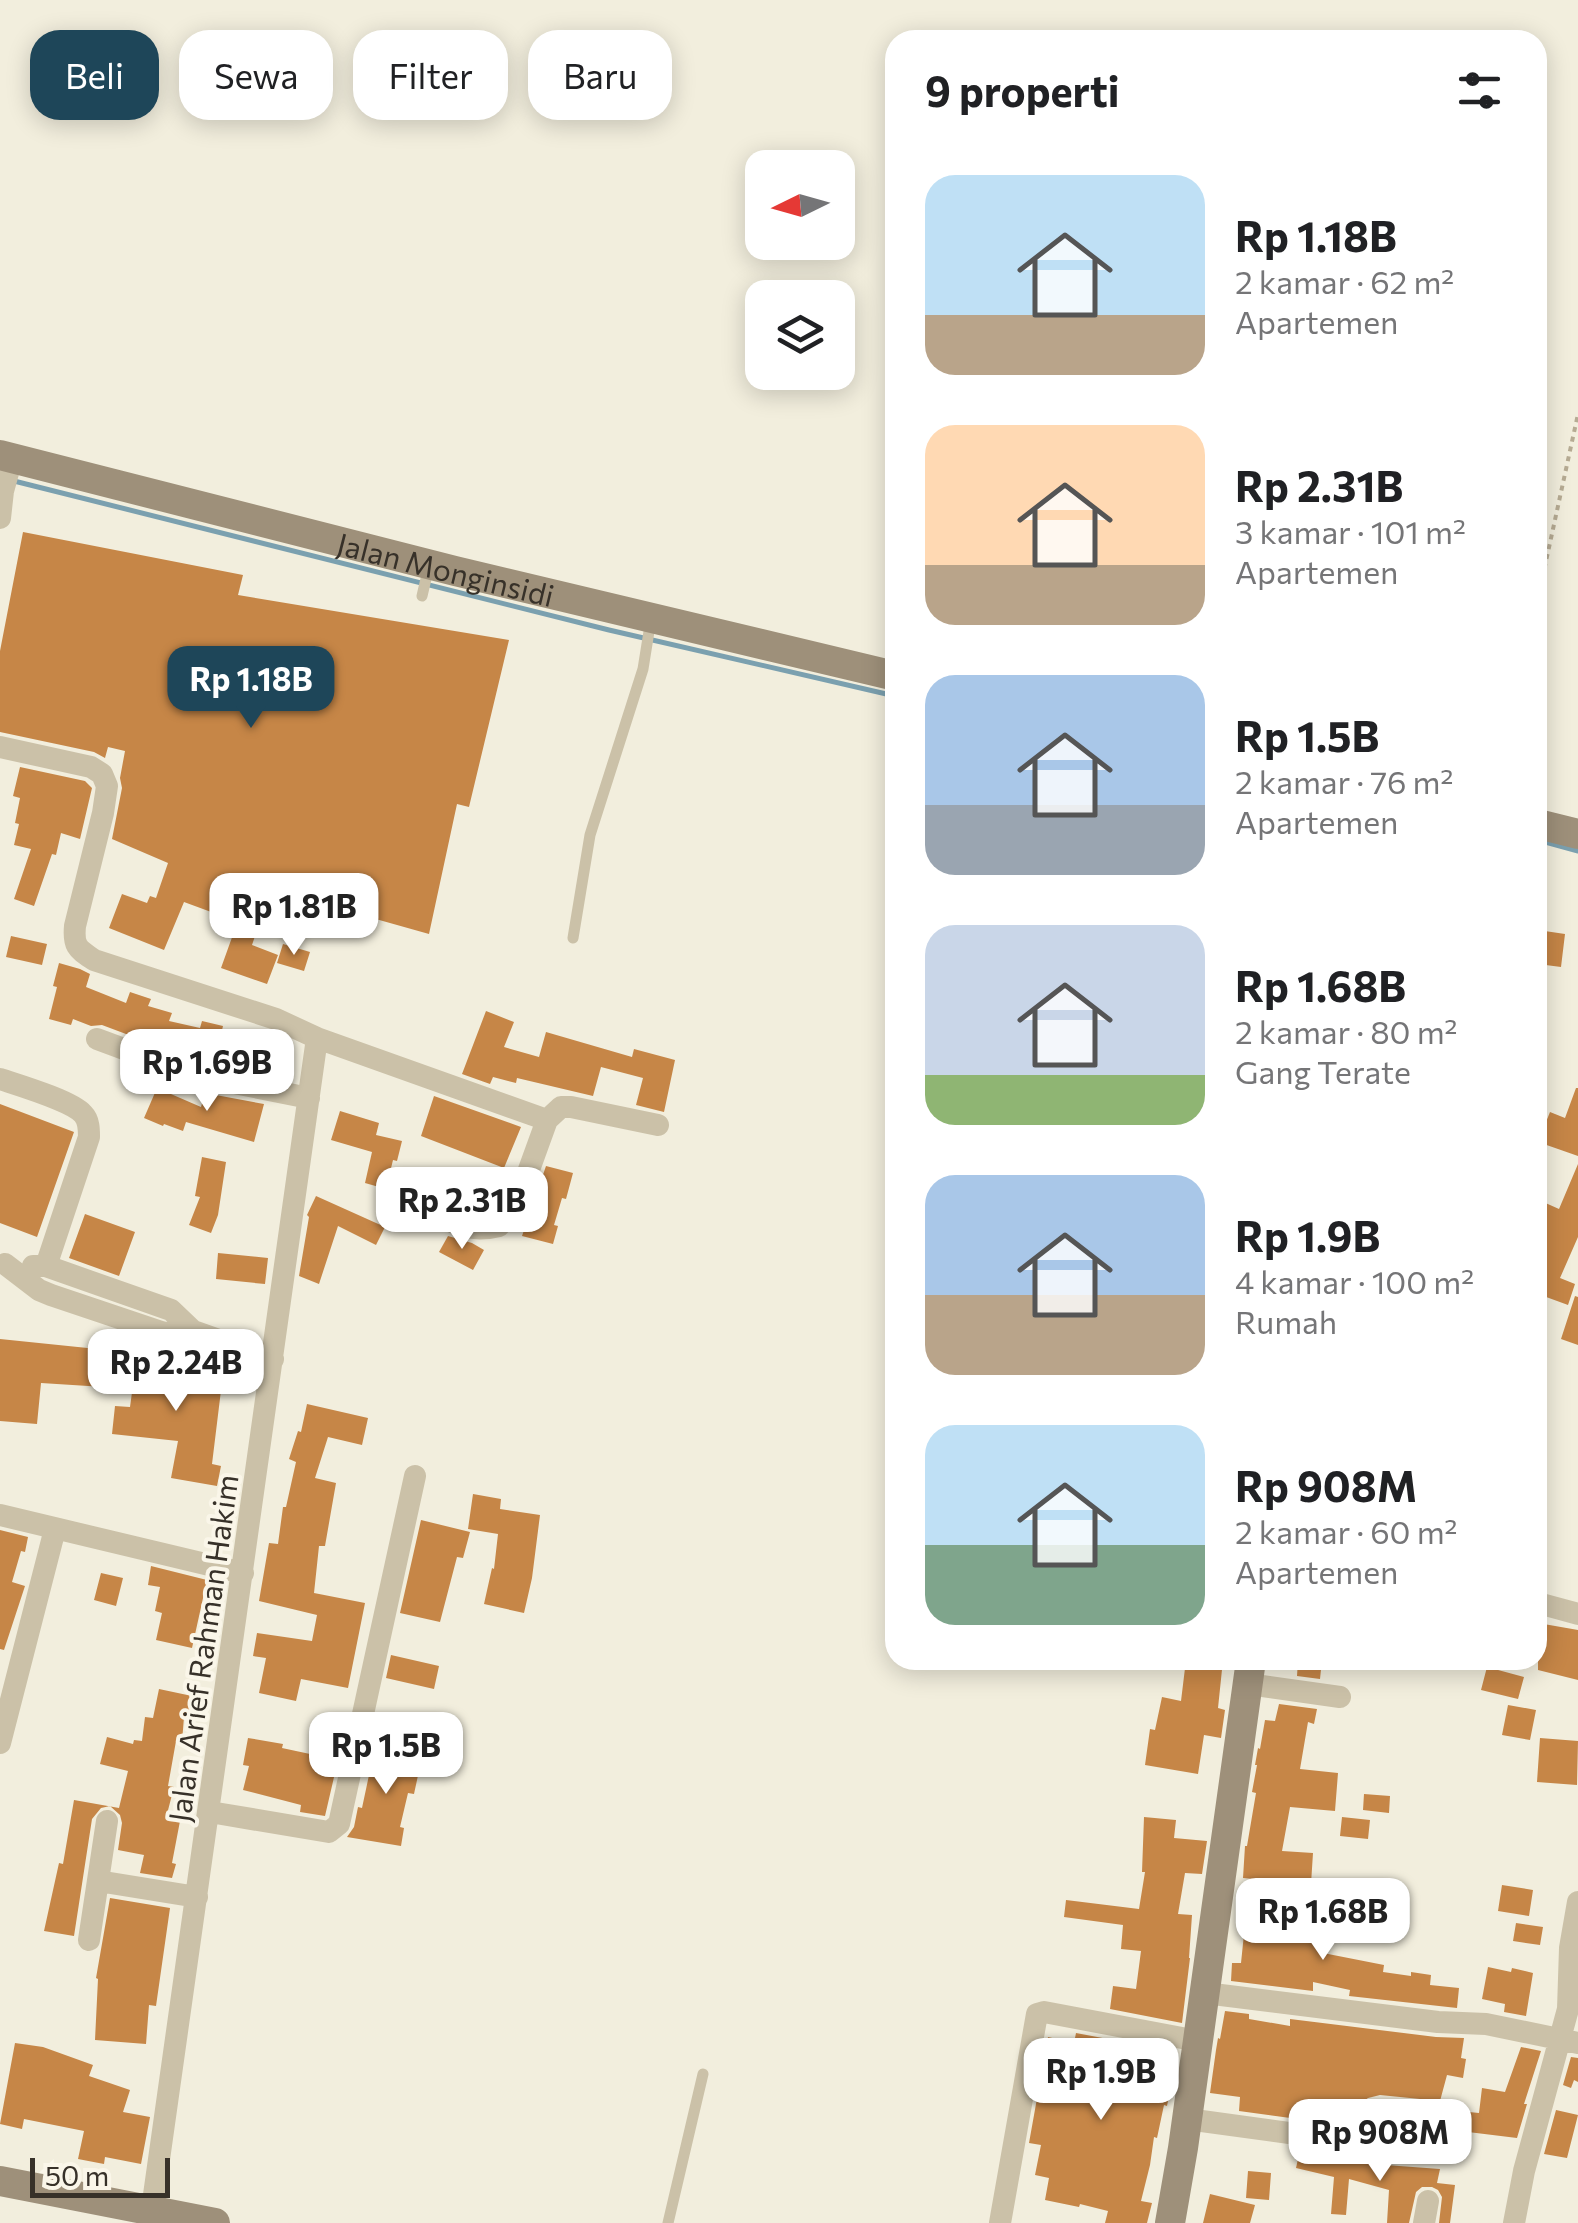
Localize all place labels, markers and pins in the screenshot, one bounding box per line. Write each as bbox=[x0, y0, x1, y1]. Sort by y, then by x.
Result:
pin: Rp 1.18B bbox=[148, 646, 354, 731]
pin: Rp 1.81B bbox=[191, 873, 397, 958]
pin: Rp 1.69B bbox=[104, 1029, 310, 1114]
pin: Rp 2.31B bbox=[359, 1167, 565, 1252]
pin: Rp 2.24B bbox=[73, 1329, 279, 1414]
pin: Rp 1.5B bbox=[294, 1712, 478, 1797]
pin: Rp 1.68B bbox=[1220, 1878, 1426, 1963]
pin: Rp 1.9B bbox=[1009, 2038, 1193, 2123]
pin: Rp 908M bbox=[1288, 2099, 1472, 2184]

